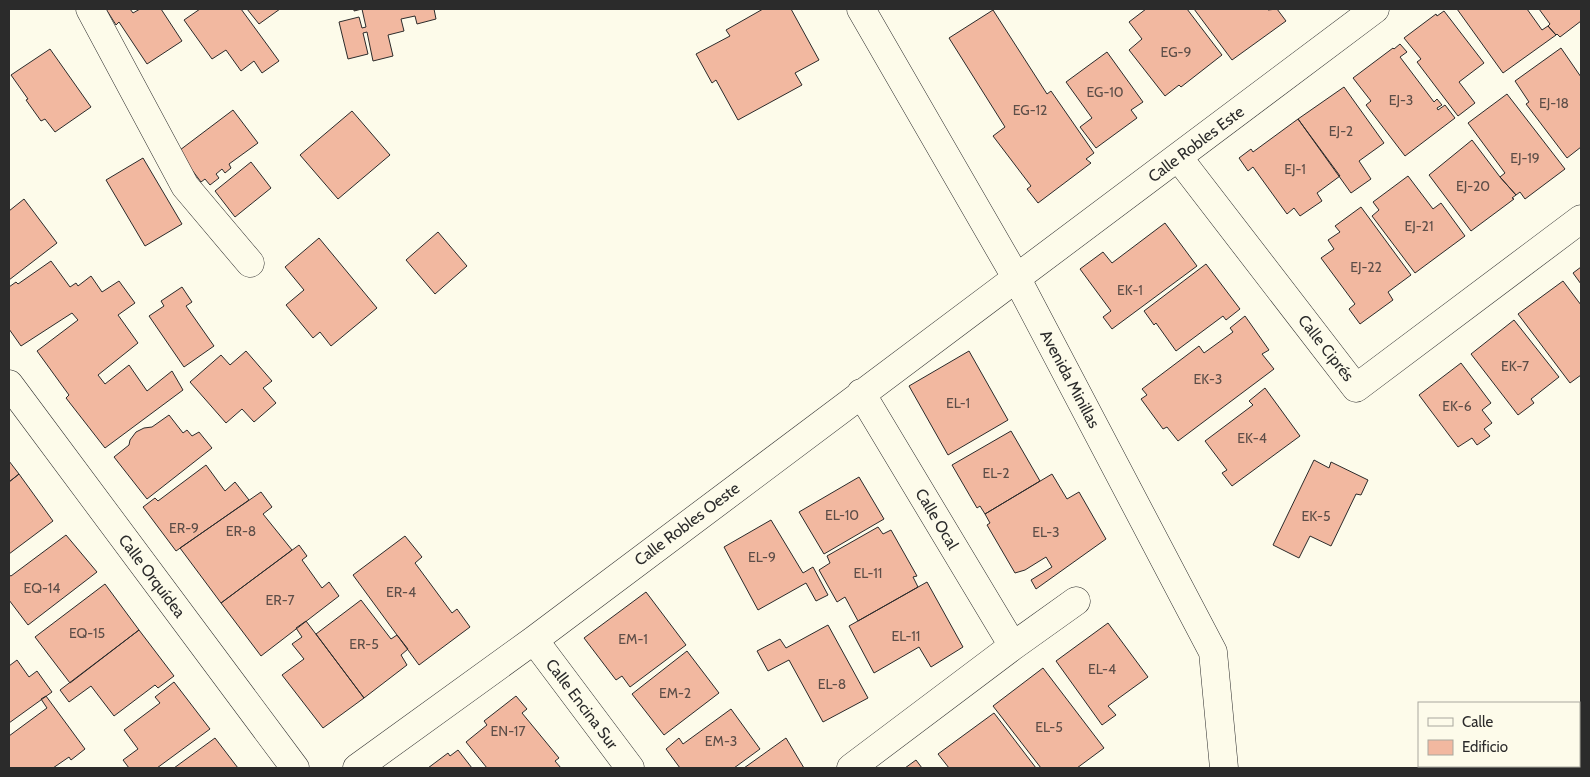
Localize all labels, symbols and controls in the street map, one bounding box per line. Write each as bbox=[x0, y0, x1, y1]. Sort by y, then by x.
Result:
house number: EG-9 bbox=[1161, 43, 1191, 61]
house number: EG-10 bbox=[1086, 83, 1124, 101]
house number: EJ-3 bbox=[1389, 91, 1413, 109]
house number: EJ-18 bbox=[1539, 94, 1569, 112]
house number: EG-12 bbox=[1013, 101, 1047, 119]
street label: Calle Robles Este bbox=[1144, 102, 1248, 186]
house number: EJ-2 bbox=[1329, 122, 1353, 140]
house number: EJ-19 bbox=[1510, 149, 1540, 167]
house number: EJ-1 bbox=[1284, 160, 1306, 178]
house number: EJ-20 bbox=[1456, 177, 1490, 195]
house number: EJ-21 bbox=[1405, 217, 1433, 235]
house number: EJ-22 bbox=[1350, 258, 1382, 276]
house number: EK-1 bbox=[1117, 281, 1143, 299]
street label: Calle Ciprés bbox=[1294, 311, 1358, 385]
street label: Avenida Minillas bbox=[1036, 327, 1104, 432]
house number: EK-7 bbox=[1501, 357, 1529, 375]
house number: EK-3 bbox=[1194, 370, 1222, 388]
house number: EL-1 bbox=[946, 394, 970, 412]
house number: EK-6 bbox=[1442, 397, 1472, 415]
house number: EK-4 bbox=[1237, 429, 1267, 447]
house number: EL-2 bbox=[983, 464, 1009, 482]
street label: Calle Robles Oeste bbox=[631, 478, 743, 570]
street label: Calle Ocal bbox=[911, 485, 963, 553]
house number: EL-10 bbox=[825, 506, 859, 524]
house number: EK-5 bbox=[1301, 507, 1331, 525]
house number: ER-9 bbox=[169, 519, 199, 537]
house number: ER-8 bbox=[226, 522, 256, 540]
house number: EL-3 bbox=[1032, 523, 1060, 541]
street label: Calle Orquídea bbox=[115, 531, 190, 622]
house number: EL-9 bbox=[748, 548, 776, 566]
house number: EL-11 bbox=[854, 564, 882, 582]
house number: EQ-14 bbox=[24, 579, 60, 597]
house number: ER-4 bbox=[386, 583, 416, 601]
house number: ER-7 bbox=[266, 591, 294, 609]
house number: EQ-15 bbox=[69, 624, 105, 642]
house number: EL-11 bbox=[892, 627, 920, 645]
house number: EM-1 bbox=[618, 630, 648, 648]
house number: ER-5 bbox=[349, 635, 379, 653]
street label: Calle Encina Sur bbox=[542, 655, 623, 754]
house number: EL-4 bbox=[1088, 660, 1116, 678]
house number: EL-8 bbox=[818, 675, 846, 693]
house number: EM-2 bbox=[659, 684, 691, 702]
legend bbox=[1418, 702, 1580, 767]
text: Calle bbox=[1462, 713, 1493, 731]
house number: EL-5 bbox=[1035, 718, 1063, 736]
house number: EN-17 bbox=[491, 722, 525, 740]
house number: EM-3 bbox=[705, 732, 737, 750]
text: Edificio bbox=[1462, 738, 1508, 756]

